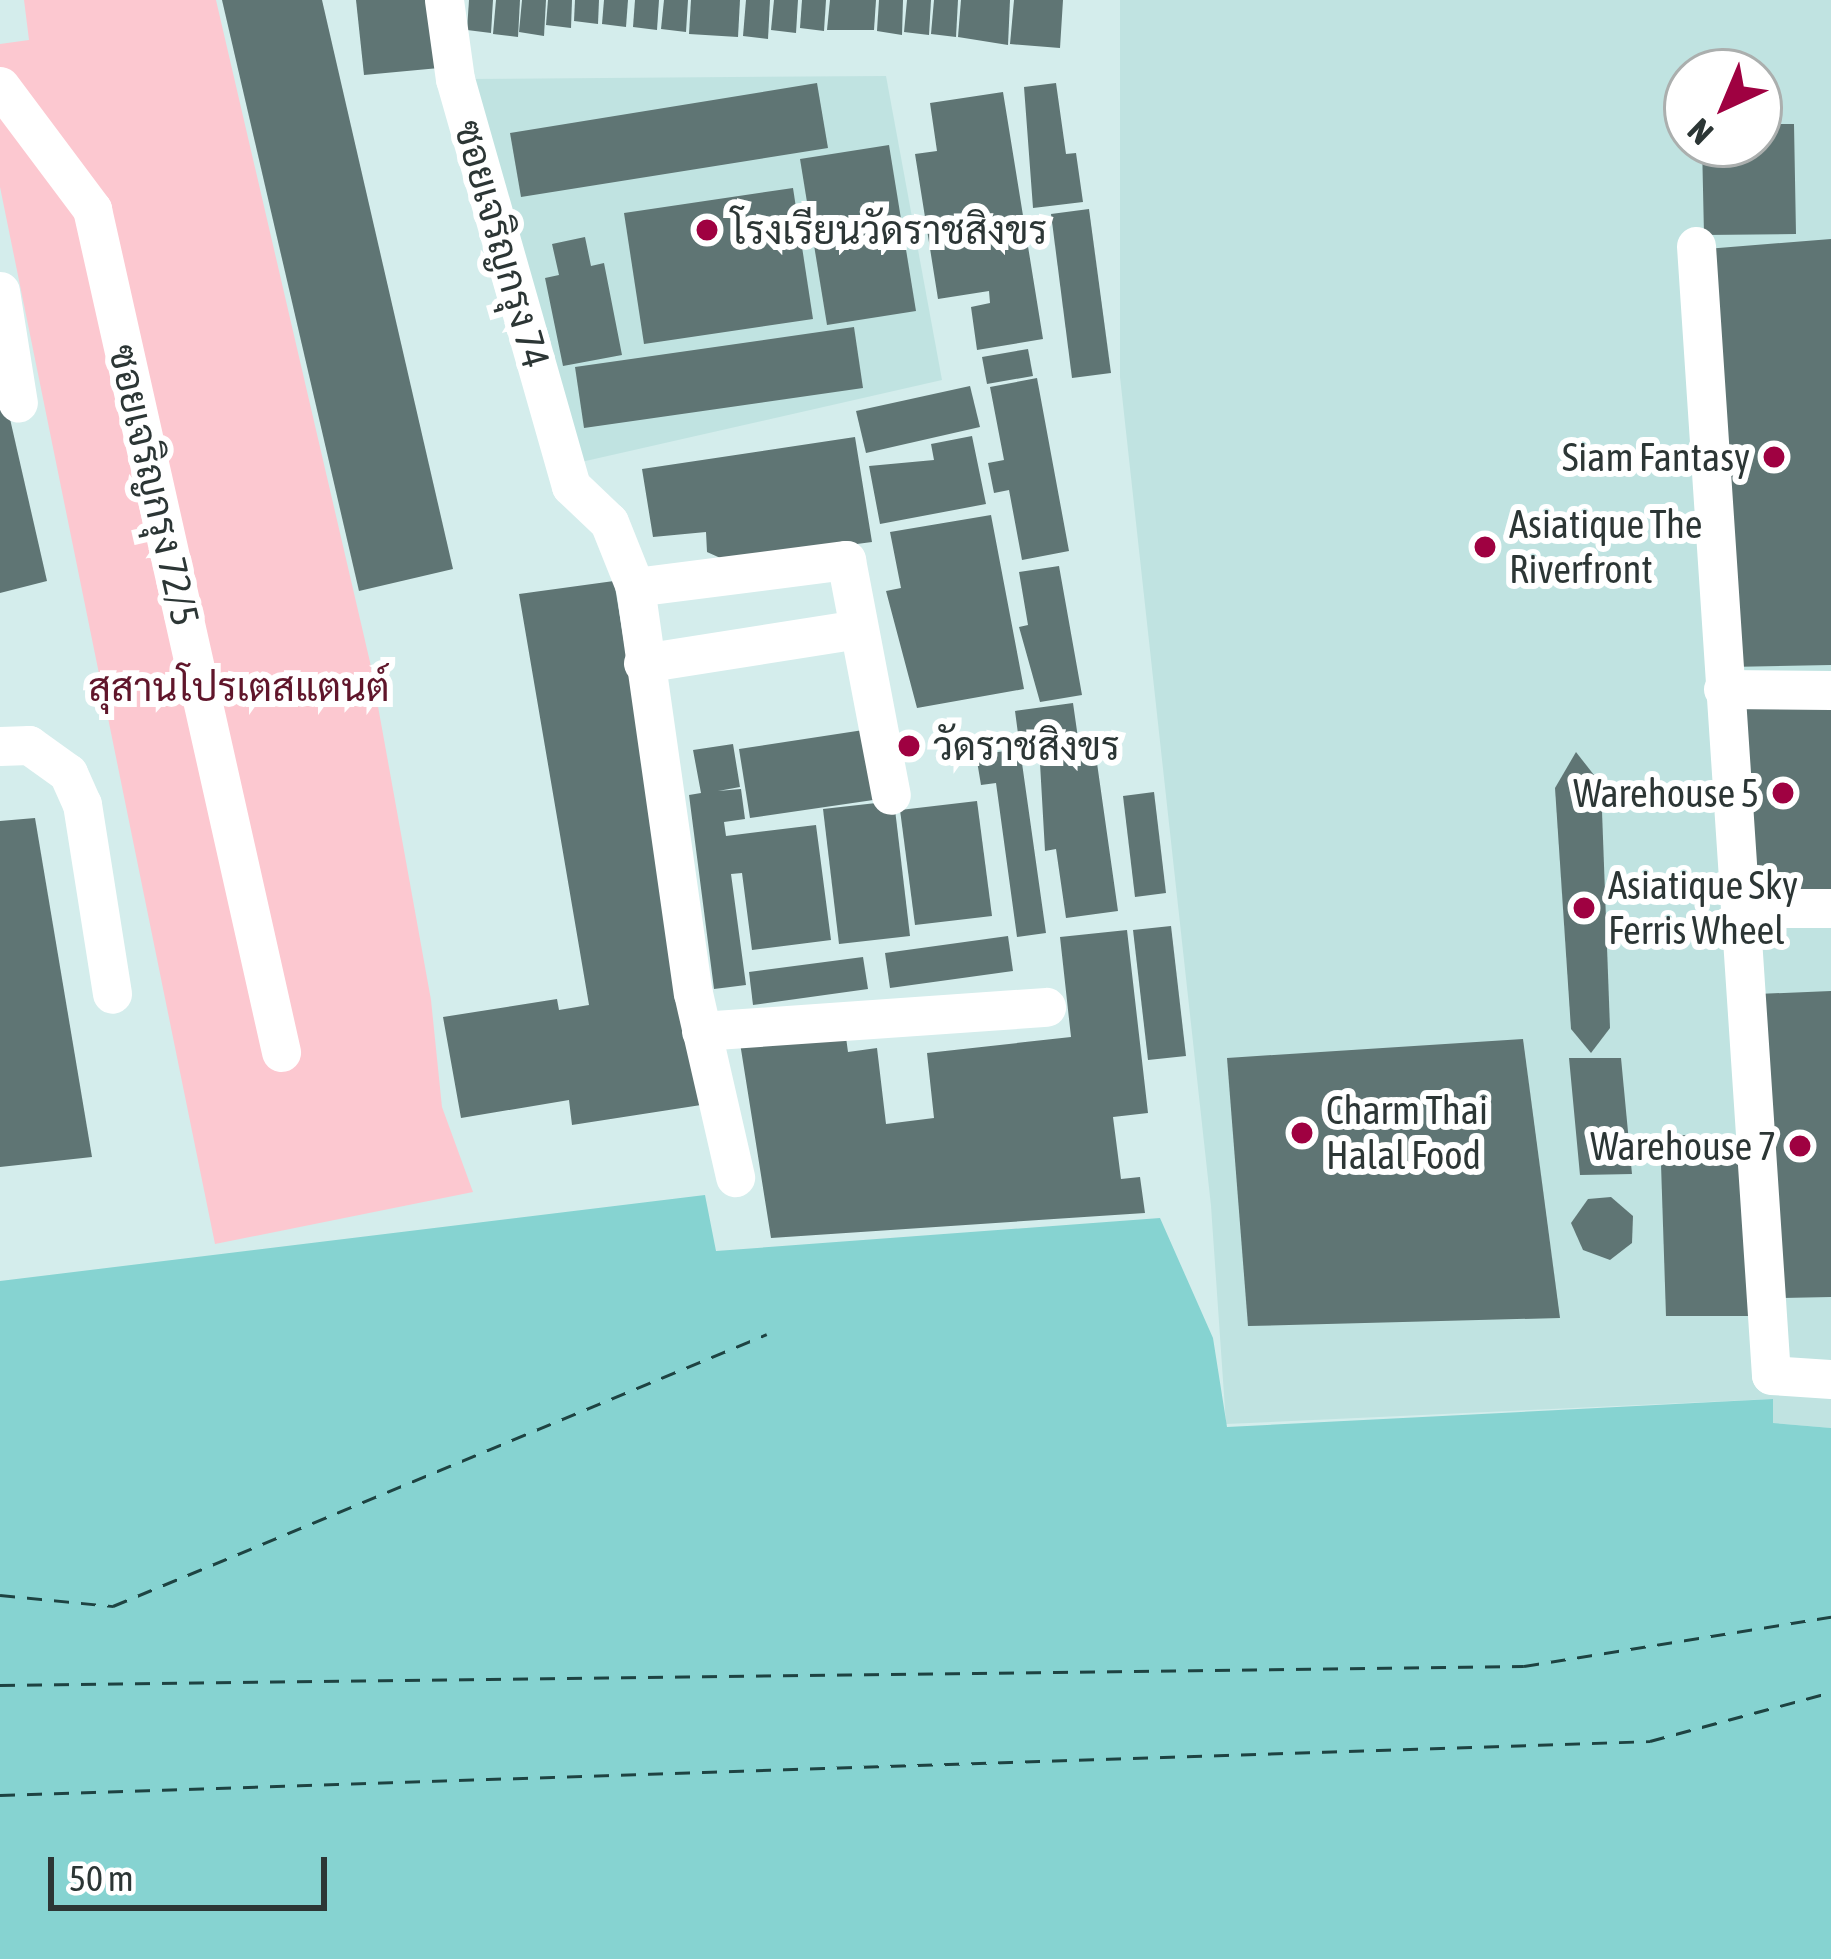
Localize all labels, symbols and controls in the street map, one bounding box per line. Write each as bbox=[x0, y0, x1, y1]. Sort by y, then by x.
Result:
north arrow bbox=[1663, 48, 1783, 168]
text: N bbox=[1680, 111, 1720, 152]
street label: ซอยเจริญกรุง 74 bbox=[444, 115, 560, 373]
place label: โรงเรียนวัดราชสิงขร bbox=[731, 207, 1047, 253]
marker: โรงเรียนวัดราชสิงขร bbox=[694, 217, 720, 243]
street label: ซอยเจริญกรุง 72/5 bbox=[99, 340, 209, 630]
place label: Siam Fantasy bbox=[1562, 434, 1750, 480]
marker: Siam Fantasy bbox=[1761, 444, 1787, 470]
place label: Asiatique The Riverfront bbox=[1509, 502, 1703, 593]
marker: Asiatique The Riverfront bbox=[1472, 534, 1498, 560]
park label: สุสานโปรเตสแตนต์ bbox=[88, 664, 390, 710]
place label: วัดราชสิงขร bbox=[933, 723, 1120, 769]
marker: วัดราชสิงขร bbox=[896, 733, 922, 759]
place label: Warehouse 5 bbox=[1573, 770, 1759, 816]
marker: Warehouse 5 bbox=[1770, 780, 1796, 806]
place label: Asiatique Sky Ferris Wheel bbox=[1608, 863, 1798, 954]
marker: Asiatique Sky Ferris Wheel bbox=[1571, 895, 1597, 921]
place label: Charm Thai Halal Food bbox=[1326, 1088, 1488, 1179]
marker: Charm Thai Halal Food bbox=[1289, 1120, 1315, 1146]
place label: Warehouse 7 bbox=[1590, 1123, 1776, 1169]
marker: Warehouse 7 bbox=[1787, 1133, 1813, 1159]
scale bar bbox=[54, 1833, 333, 1907]
text: 50 m bbox=[69, 1857, 134, 1899]

